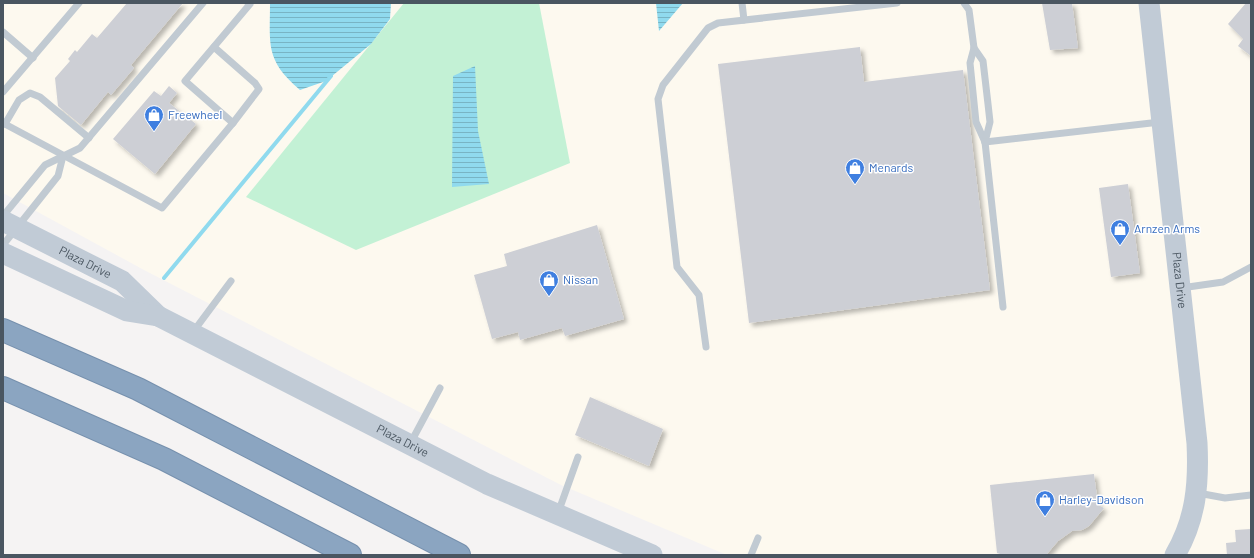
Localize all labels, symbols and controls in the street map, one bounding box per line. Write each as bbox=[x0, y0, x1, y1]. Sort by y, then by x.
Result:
shop icon: Freewheel bbox=[143, 104, 165, 132]
place label: Freewheel bbox=[168, 107, 222, 121]
shop icon: Menards bbox=[844, 157, 866, 185]
place label: Menards bbox=[869, 160, 913, 174]
shop icon: Arnzen Arms bbox=[1109, 218, 1131, 246]
place label: Arnzen Arms bbox=[1134, 221, 1200, 235]
street label: Plaza Drive bbox=[57, 243, 114, 281]
street label: Plaza Drive bbox=[1170, 251, 1190, 309]
shop icon: Nissan bbox=[538, 269, 560, 297]
place label: Nissan bbox=[563, 272, 598, 286]
street label: Plaza Drive bbox=[375, 421, 432, 459]
shop icon: Harley-Davidson bbox=[1034, 489, 1056, 517]
place label: Harley-Davidson bbox=[1059, 492, 1144, 506]

